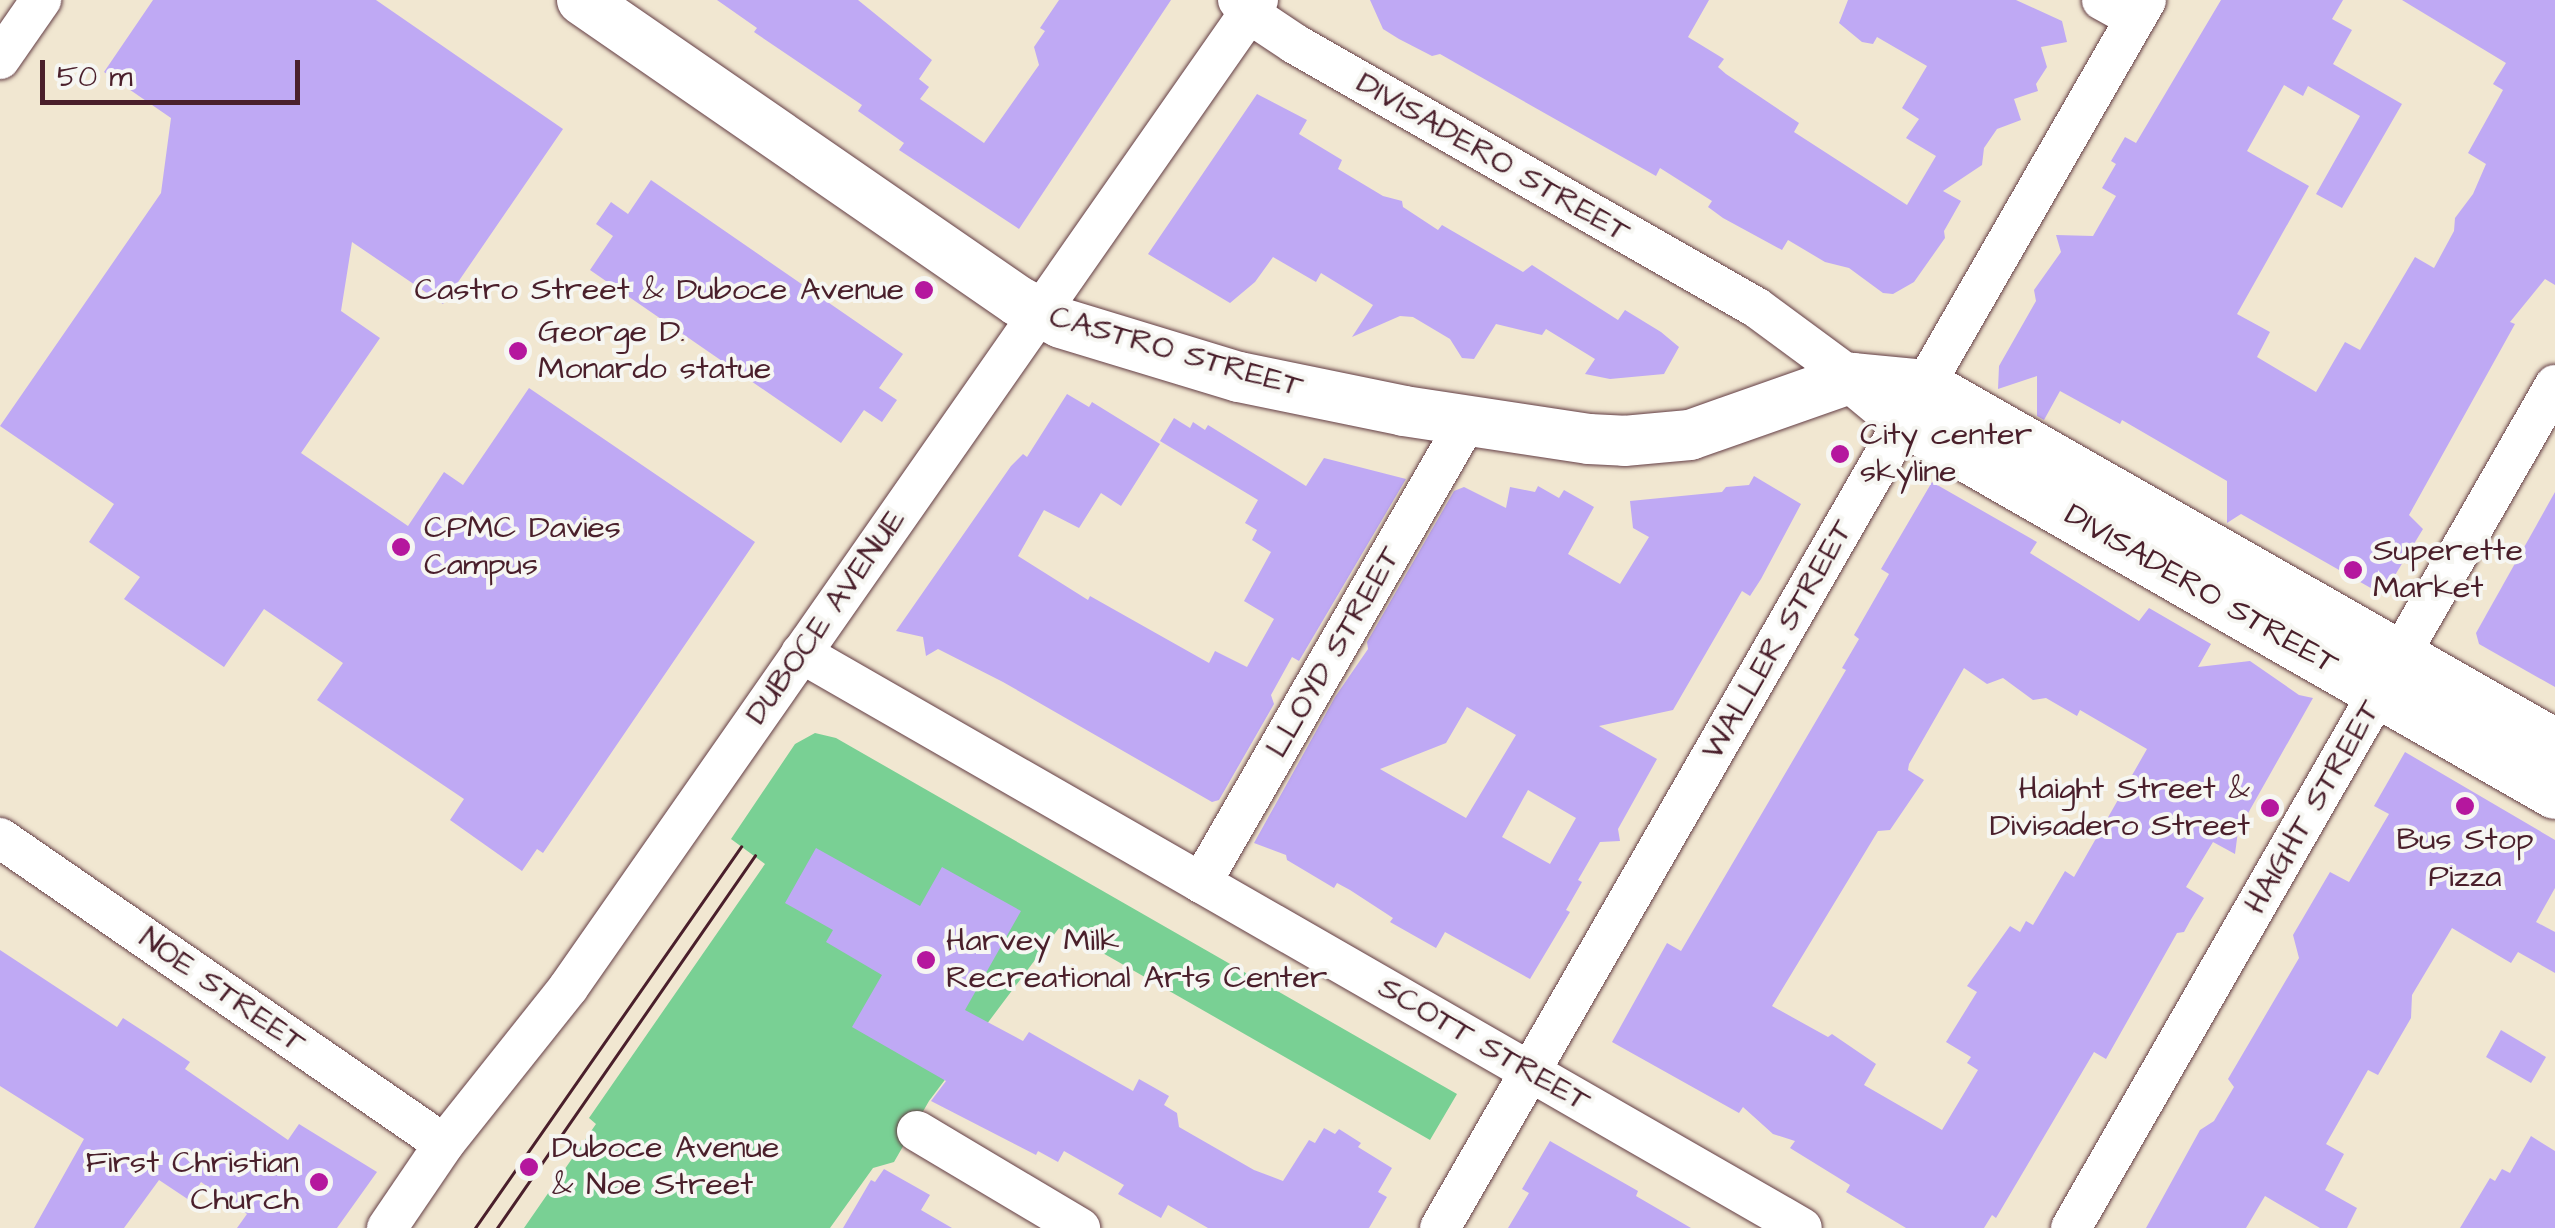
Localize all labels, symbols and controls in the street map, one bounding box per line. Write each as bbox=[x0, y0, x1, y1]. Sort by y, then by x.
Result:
scale bar bbox=[45, 40, 305, 102]
text: 50 m bbox=[57, 56, 133, 98]
street label: DIVISADERO STREET bbox=[1349, 64, 1637, 252]
place label: Castro Street & Duboce Avenue bbox=[414, 271, 904, 309]
marker: Castro Street & Duboce Avenue bbox=[913, 279, 935, 301]
street label: CASTRO STREET bbox=[1045, 297, 1307, 407]
place label: George D. Monardo statue bbox=[538, 314, 771, 389]
marker: George D. Monardo statue bbox=[507, 340, 529, 362]
place label: City center skyline bbox=[1860, 417, 2032, 492]
marker: City center skyline bbox=[1829, 443, 1851, 465]
street label: DIVISADERO STREET bbox=[2057, 496, 2345, 684]
street label: DUBOCE AVENUE bbox=[737, 502, 915, 732]
place label: CPMC Davies Campus bbox=[424, 510, 621, 585]
street label: WALLER STREET bbox=[1694, 513, 1862, 767]
place label: Superette Market bbox=[2373, 533, 2523, 608]
marker: CPMC Davies Campus bbox=[388, 534, 414, 560]
street label: LLOYD STREET bbox=[1258, 540, 1410, 764]
marker: Superette Market bbox=[2342, 559, 2364, 581]
street label: HAIGHT STREET bbox=[2236, 693, 2390, 921]
place label: Haight Street & Divisadero Street bbox=[1990, 771, 2250, 846]
marker: Bus Stop Pizza bbox=[2454, 795, 2476, 817]
marker: Haight Street & Divisadero Street bbox=[2259, 797, 2281, 819]
place label: Bus Stop Pizza bbox=[2396, 822, 2534, 897]
street label: NOE STREET bbox=[131, 920, 313, 1062]
place label: Harvey Milk Recreational Arts Center bbox=[946, 923, 1327, 998]
marker: Harvey Milk Recreational Arts Center bbox=[915, 949, 937, 971]
street label: SCOTT STREET bbox=[1371, 969, 1597, 1121]
place label: Duboce Avenue & Noe Street bbox=[552, 1130, 779, 1205]
place label: First Christian Church bbox=[85, 1145, 299, 1220]
marker: Duboce Avenue & Noe Street bbox=[516, 1154, 542, 1180]
marker: First Christian Church bbox=[308, 1171, 330, 1193]

